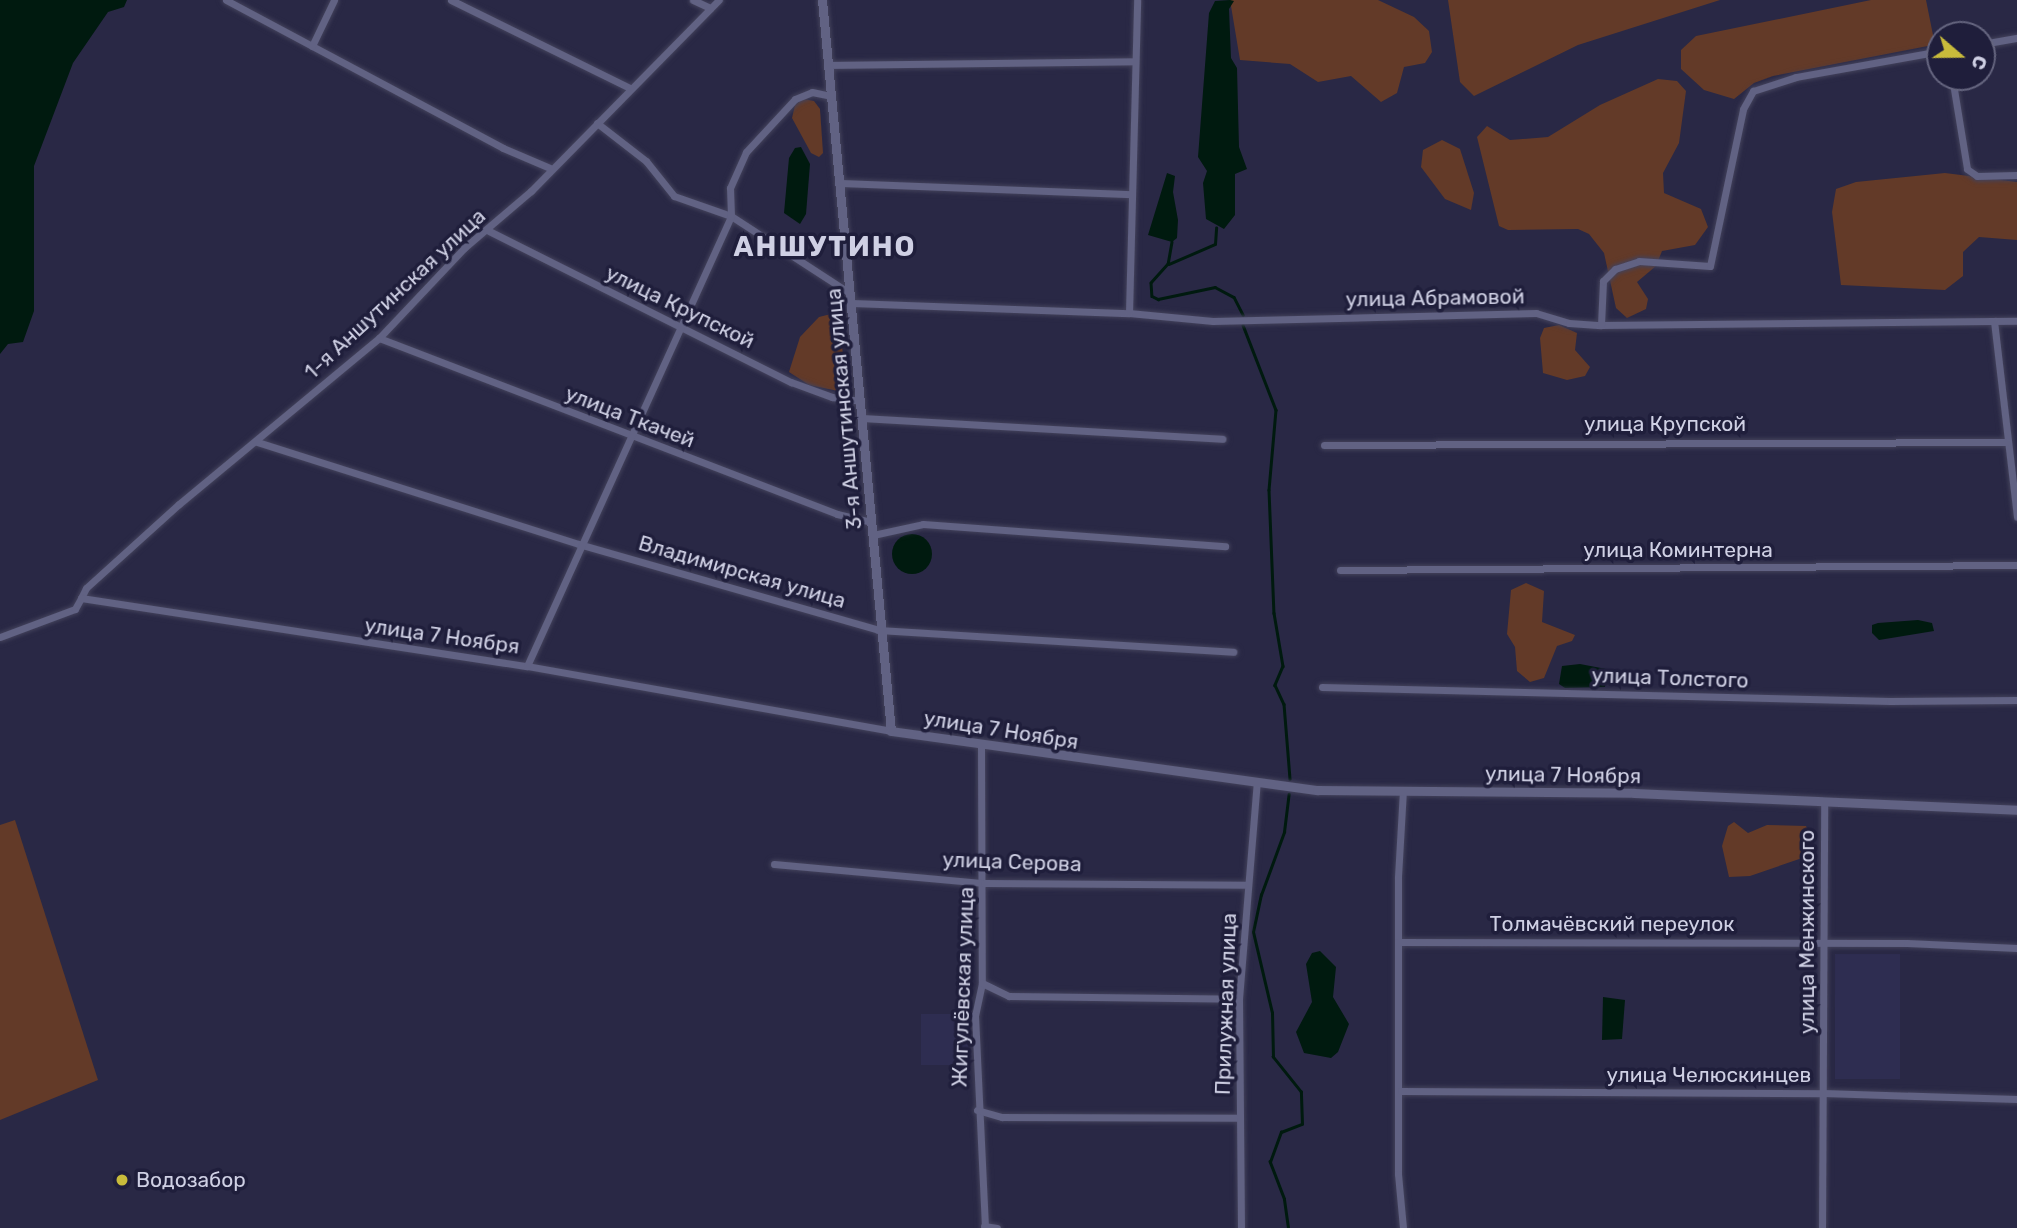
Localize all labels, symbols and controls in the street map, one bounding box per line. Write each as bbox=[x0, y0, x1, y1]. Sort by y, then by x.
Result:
north arrow bbox=[1926, 21, 1996, 91]
text: С bbox=[1966, 52, 1992, 73]
street label: 1-я Аншутинская улица bbox=[299, 203, 491, 385]
district label: АНШУТИНО bbox=[735, 230, 915, 264]
street label: улица Крупской bbox=[602, 260, 758, 354]
street label: улица Абрамовой bbox=[1345, 284, 1525, 312]
street label: 3-я Аншутинская улица bbox=[821, 287, 867, 531]
street label: улица Ткачей bbox=[562, 381, 698, 453]
street label: улица Крупской bbox=[1584, 411, 1746, 437]
street label: Владимирская улица bbox=[636, 530, 848, 614]
street label: улица Коминтерна bbox=[1583, 537, 1773, 563]
street label: улица 7 Ноября bbox=[363, 613, 521, 659]
street label: улица Толстого bbox=[1591, 663, 1749, 693]
street label: улица 7 Ноября bbox=[922, 705, 1080, 755]
street label: улица 7 Ноября bbox=[1485, 761, 1641, 789]
street label: улица Менжинского bbox=[1794, 830, 1820, 1034]
street label: улица Серова bbox=[942, 847, 1082, 877]
street label: Жигулёвская улица bbox=[947, 886, 979, 1088]
street label: Толмачёвский переулок bbox=[1489, 911, 1735, 937]
street label: Прилужная улица bbox=[1210, 913, 1242, 1095]
street label: улица Челюскинцев bbox=[1607, 1062, 1811, 1088]
place label: Водозабор bbox=[136, 1167, 246, 1193]
marker: Водозабор bbox=[114, 1172, 130, 1188]

